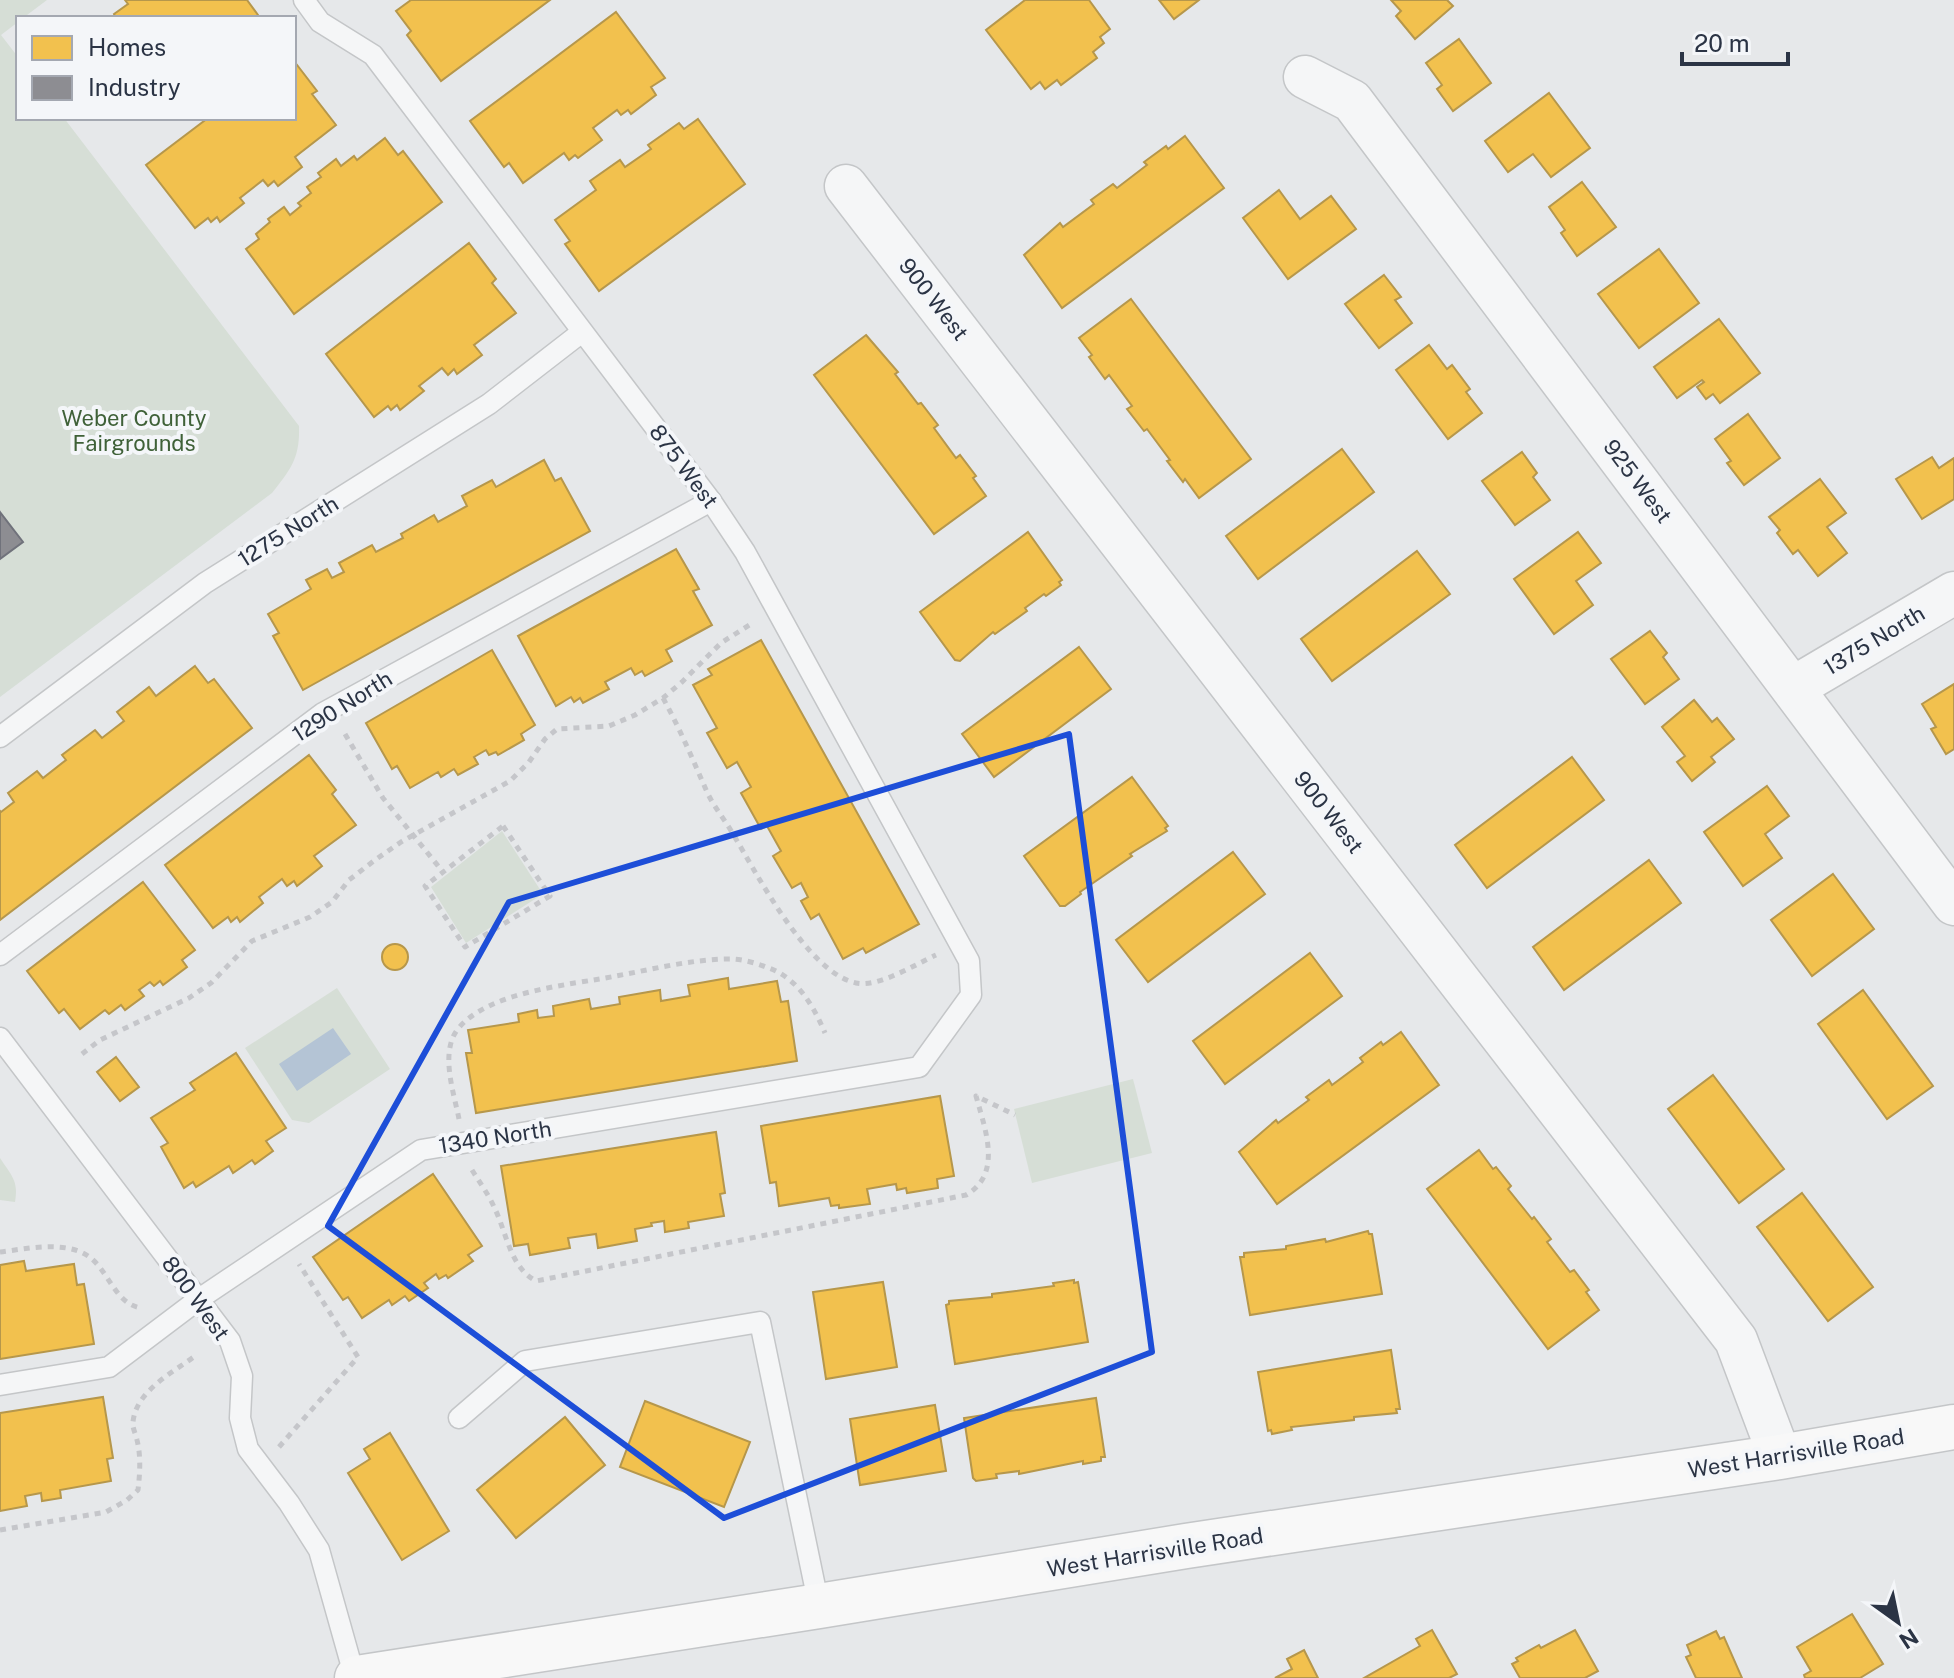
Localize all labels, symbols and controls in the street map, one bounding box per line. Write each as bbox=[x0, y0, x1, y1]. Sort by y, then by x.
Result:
legend bbox=[16, 16, 296, 120]
scale bar bbox=[1682, 16, 1788, 66]
text: 20 m bbox=[1694, 29, 1750, 57]
text: Homes bbox=[88, 33, 166, 61]
text: Industry bbox=[88, 73, 181, 101]
street label: 900 West bbox=[894, 253, 974, 345]
park label: Weber County Fairgrounds bbox=[62, 405, 207, 456]
street label: 875 West bbox=[644, 419, 724, 513]
street label: 925 West bbox=[1598, 434, 1678, 528]
street label: 1275 North bbox=[233, 490, 343, 572]
street label: 1375 North bbox=[1819, 600, 1929, 680]
street label: 1290 North bbox=[287, 665, 397, 747]
street label: 900 West bbox=[1289, 766, 1369, 858]
street label: 1340 North bbox=[437, 1115, 553, 1159]
street label: 800 West bbox=[157, 1251, 235, 1345]
street label: West Harrisville Road bbox=[1686, 1423, 1906, 1483]
street label: West Harrisville Road bbox=[1045, 1522, 1265, 1582]
north arrow bbox=[1858, 1582, 1938, 1662]
text: N bbox=[1895, 1623, 1923, 1654]

